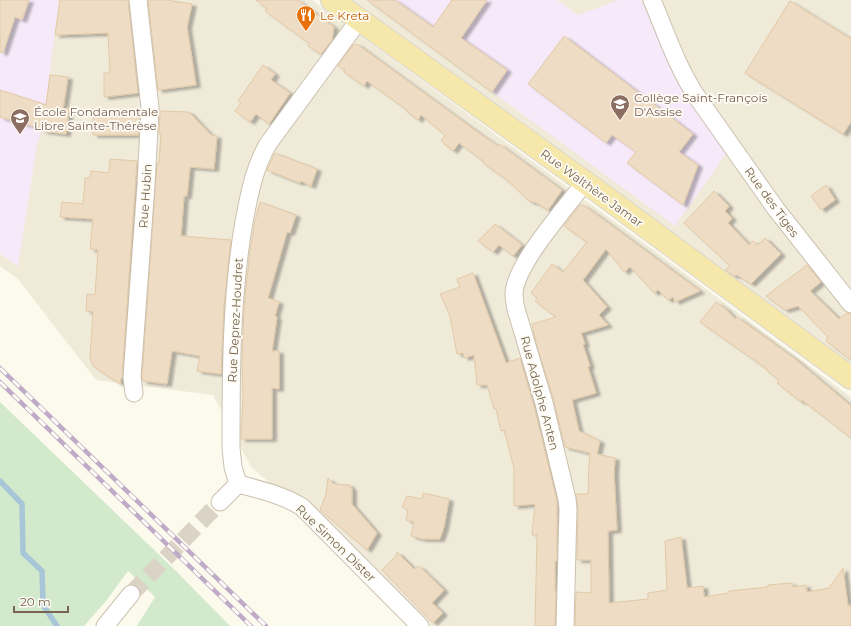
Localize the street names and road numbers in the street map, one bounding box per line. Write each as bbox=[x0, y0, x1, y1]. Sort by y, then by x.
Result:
street label: Rue Walthère Jamar bbox=[538, 146, 646, 230]
street label: Rue Hubin bbox=[135, 163, 155, 229]
street label: Rue des Tiges bbox=[742, 164, 803, 240]
street label: Rue Deprez-Houdret bbox=[224, 257, 246, 383]
street label: Rue Adolphe Anten bbox=[517, 334, 563, 452]
street label: Rue Simon Dister bbox=[293, 501, 379, 585]

